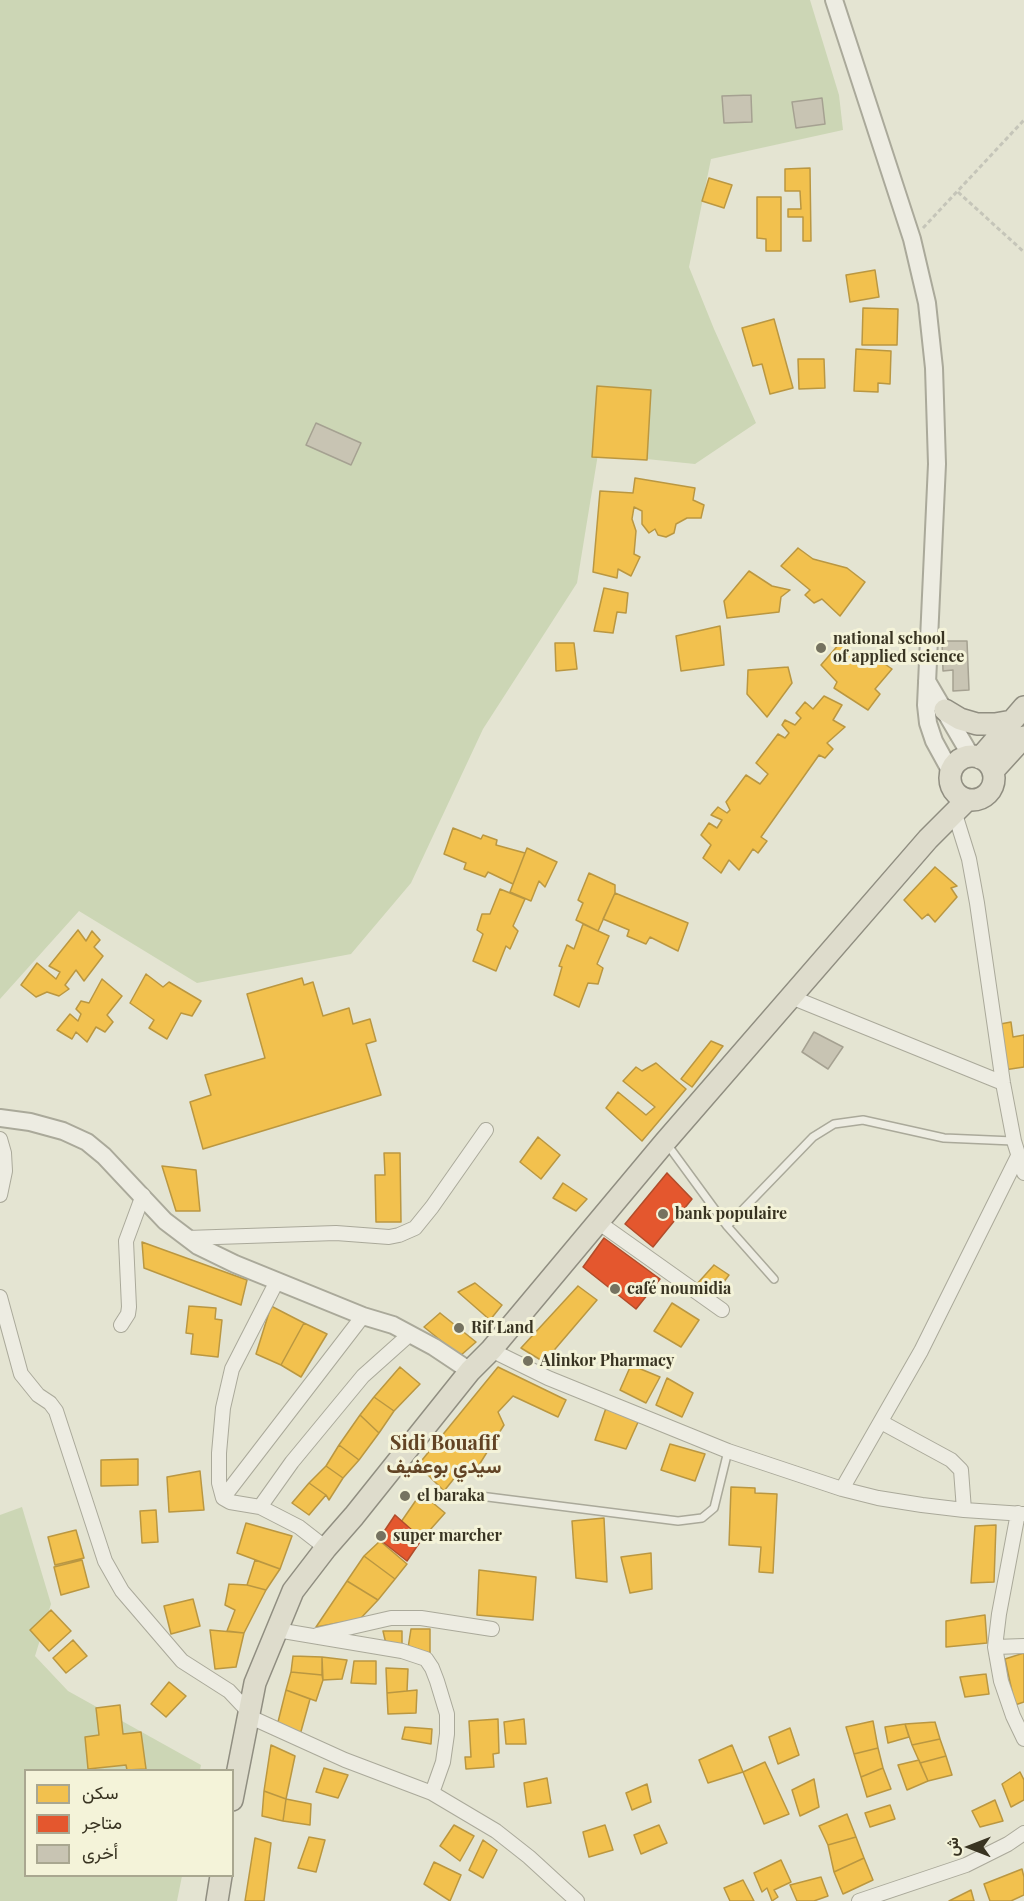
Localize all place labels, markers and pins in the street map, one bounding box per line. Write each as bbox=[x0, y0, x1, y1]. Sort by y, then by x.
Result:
place label: national school of applied science bbox=[833, 629, 964, 667]
marker: national school of applied science bbox=[814, 641, 828, 655]
place label: bank populaire bbox=[675, 1204, 787, 1224]
marker: bank populaire bbox=[656, 1207, 670, 1221]
place label: café noumidia bbox=[627, 1279, 731, 1299]
marker: café noumidia bbox=[608, 1282, 622, 1296]
place label: Rif Land bbox=[471, 1318, 534, 1338]
marker: Rif Land bbox=[452, 1321, 466, 1335]
place label: Alinkor Pharmacy bbox=[540, 1351, 674, 1371]
marker: Alinkor Pharmacy bbox=[521, 1354, 535, 1368]
place label: el baraka bbox=[417, 1486, 485, 1506]
marker: el baraka bbox=[398, 1489, 412, 1503]
place label: super marcher bbox=[393, 1526, 502, 1546]
marker: super marcher bbox=[374, 1529, 388, 1543]

